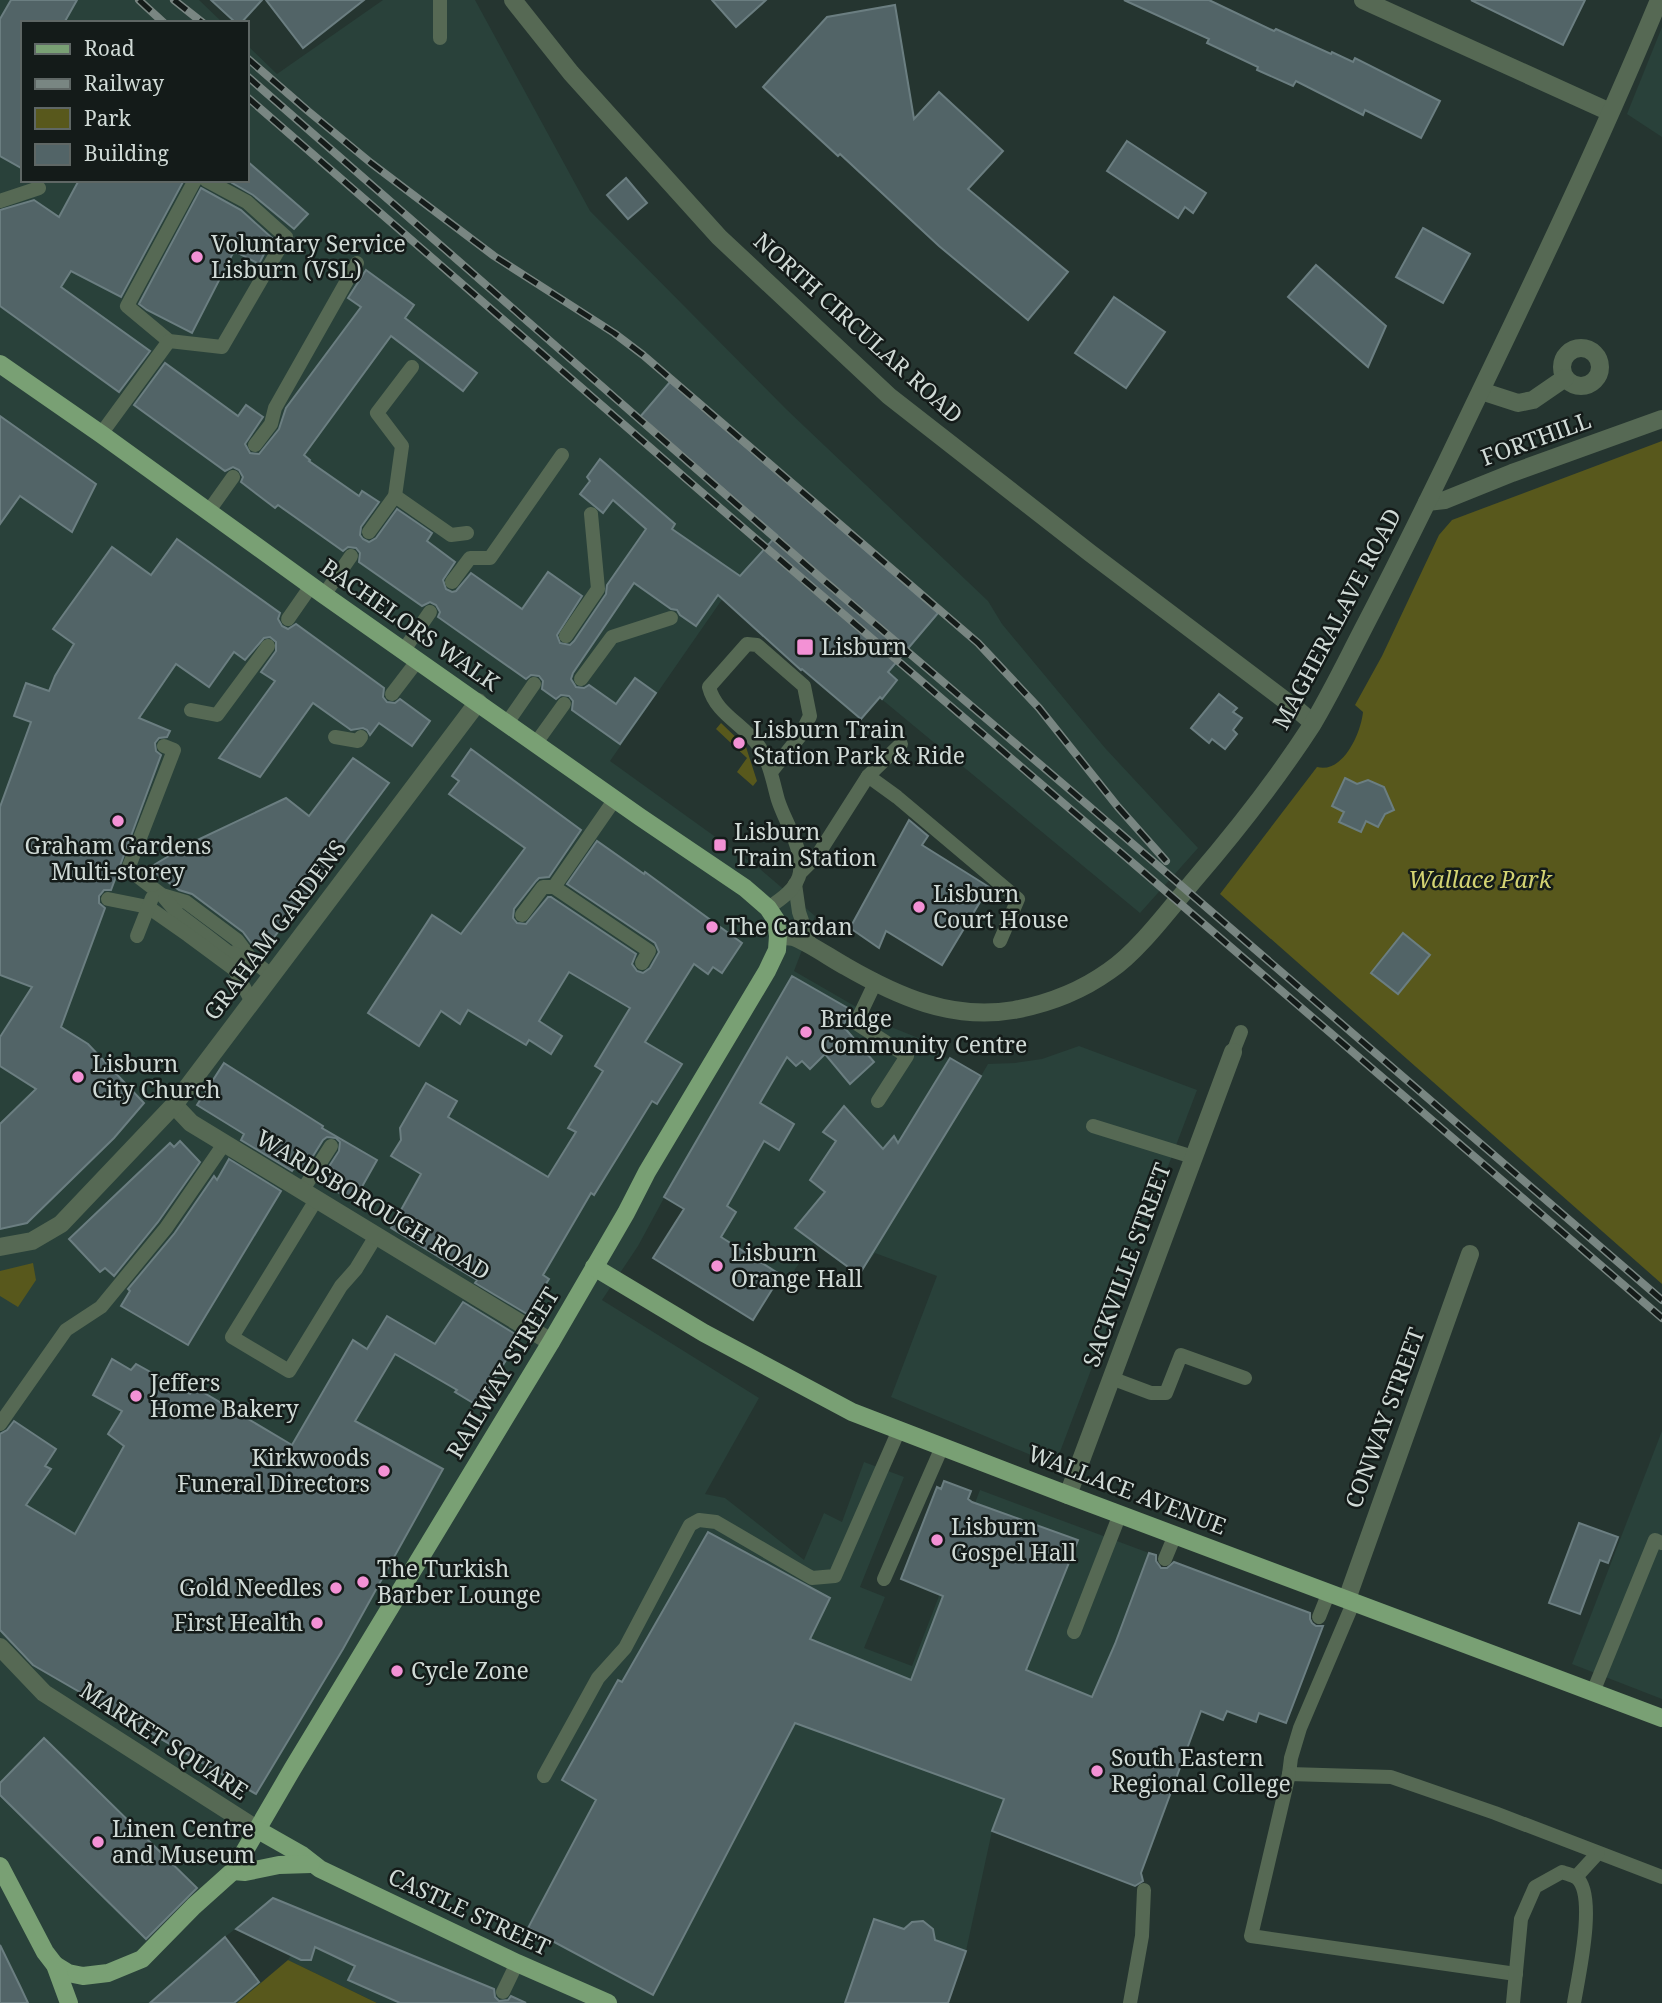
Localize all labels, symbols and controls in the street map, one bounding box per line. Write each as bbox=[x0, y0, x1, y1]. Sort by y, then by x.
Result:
legend bbox=[21, 21, 248, 182]
text: Road bbox=[84, 34, 135, 62]
text: Railway bbox=[84, 69, 164, 97]
text: Park bbox=[84, 104, 131, 132]
text: Building bbox=[84, 139, 169, 167]
street label: NORTH CIRCULAR ROAD bbox=[747, 225, 970, 430]
place label: Voluntary Service Lisburn (VSL) bbox=[211, 227, 406, 285]
marker: Voluntary Service Lisburn (VSL) bbox=[189, 249, 205, 265]
street label: FORTHILL bbox=[1476, 403, 1595, 473]
street label: MAGHERALAVE ROAD bbox=[1264, 502, 1408, 735]
street label: BACHELORS WALK bbox=[315, 551, 507, 698]
place label: Lisburn bbox=[821, 630, 908, 662]
marker: Lisburn bbox=[795, 637, 815, 657]
place label: Lisburn Train Station Park & Ride bbox=[753, 713, 965, 771]
marker: Lisburn Train Station Park & Ride bbox=[731, 735, 747, 751]
marker: Graham Gardens Multi-storey bbox=[110, 813, 126, 829]
place label: Lisburn Train Station bbox=[734, 815, 877, 873]
place label: Graham Gardens Multi-storey bbox=[25, 829, 211, 887]
street label: GRAHAM GARDENS bbox=[196, 832, 353, 1026]
marker: Lisburn Train Station bbox=[712, 837, 728, 853]
park label: Wallace Park bbox=[1408, 863, 1553, 895]
place label: Lisburn Court House bbox=[933, 877, 1069, 935]
marker: Lisburn Court House bbox=[911, 899, 927, 915]
place label: The Cardan bbox=[726, 910, 853, 942]
marker: The Cardan bbox=[704, 919, 720, 935]
place label: Bridge Community Centre bbox=[820, 1002, 1027, 1060]
marker: Bridge Community Centre bbox=[798, 1024, 814, 1040]
place label: Lisburn City Church bbox=[92, 1047, 221, 1105]
marker: Lisburn City Church bbox=[70, 1069, 86, 1085]
street label: WARDSBOROUGH ROAD bbox=[250, 1121, 497, 1287]
street label: SACKVILLE STREET bbox=[1074, 1158, 1178, 1371]
place label: Lisburn Orange Hall bbox=[731, 1236, 862, 1294]
marker: Lisburn Orange Hall bbox=[709, 1258, 725, 1274]
street label: RAILWAY STREET bbox=[438, 1281, 566, 1464]
street label: CONWAY STREET bbox=[1337, 1323, 1432, 1512]
place label: Jeffers Home Bakery bbox=[149, 1366, 299, 1424]
marker: Jeffers Home Bakery bbox=[128, 1388, 144, 1404]
street label: WALLACE AVENUE bbox=[1024, 1436, 1231, 1542]
place label: Kirkwoods Funeral Directors bbox=[177, 1441, 370, 1499]
marker: Kirkwoods Funeral Directors bbox=[376, 1463, 392, 1479]
place label: Lisburn Gospel Hall bbox=[951, 1510, 1076, 1568]
marker: Lisburn Gospel Hall bbox=[929, 1532, 945, 1548]
place label: The Turkish Barber Lounge bbox=[377, 1552, 541, 1610]
place label: Gold Needles bbox=[179, 1571, 322, 1603]
marker: The Turkish Barber Lounge bbox=[355, 1574, 371, 1590]
marker: Gold Needles bbox=[328, 1580, 344, 1596]
place label: First Health bbox=[173, 1606, 303, 1638]
marker: First Health bbox=[309, 1615, 325, 1631]
place label: Cycle Zone bbox=[411, 1654, 529, 1686]
marker: Cycle Zone bbox=[389, 1663, 405, 1679]
street label: MARKET SQUARE bbox=[74, 1674, 255, 1807]
place label: South Eastern Regional College bbox=[1111, 1741, 1291, 1799]
marker: South Eastern Regional College bbox=[1089, 1763, 1105, 1779]
place label: Linen Centre and Museum bbox=[112, 1812, 255, 1870]
marker: Linen Centre and Museum bbox=[90, 1834, 106, 1850]
street label: CASTLE STREET bbox=[383, 1860, 556, 1963]

